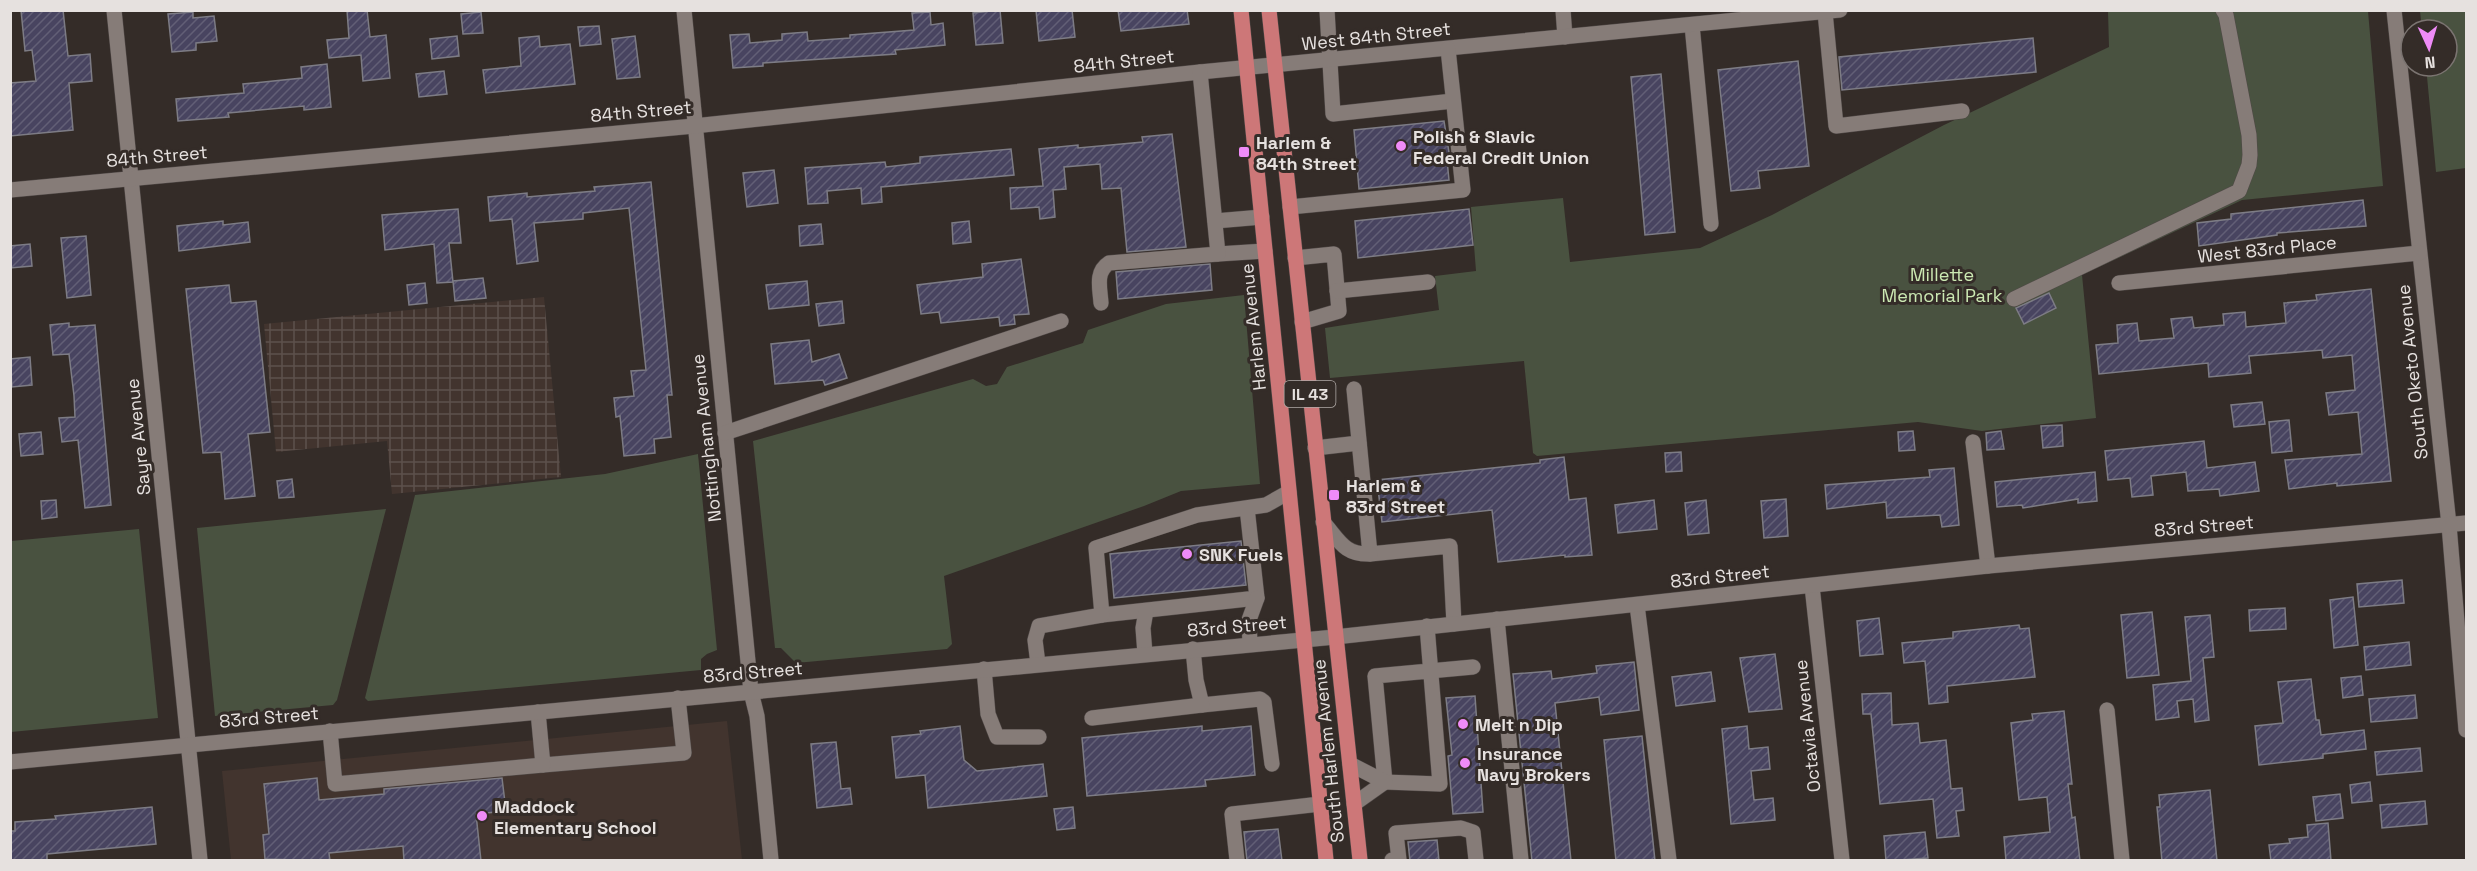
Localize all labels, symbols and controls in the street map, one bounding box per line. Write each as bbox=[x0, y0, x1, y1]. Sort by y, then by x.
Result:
street label: West 84th Street bbox=[1300, 17, 1452, 55]
north arrow bbox=[2399, 18, 2459, 78]
street label: 84th Street bbox=[1072, 44, 1176, 78]
text: N bbox=[2424, 52, 2436, 73]
street label: 84th Street bbox=[589, 95, 693, 127]
place label: Polish & Slavic Federal Credit Union bbox=[1413, 125, 1589, 169]
place label: Harlem & 84th Street bbox=[1256, 131, 1357, 175]
marker: Polish & Slavic Federal Credit Union bbox=[1394, 139, 1408, 153]
street label: 84th Street bbox=[105, 140, 209, 172]
marker: Harlem & 84th Street bbox=[1237, 145, 1251, 159]
street label: West 83rd Place bbox=[2196, 230, 2338, 268]
street label: Harlem Avenue bbox=[1235, 262, 1271, 392]
park label: Millette Memorial Park bbox=[1882, 263, 2003, 307]
street label: South Oketo Avenue bbox=[2391, 283, 2433, 461]
street label: Nottingham Avenue bbox=[686, 353, 726, 523]
street label: Sayre Avenue bbox=[120, 377, 156, 497]
road number: IL 43 bbox=[1284, 381, 1336, 407]
place label: Harlem & 83rd Street bbox=[1346, 474, 1445, 518]
marker: Harlem & 83rd Street bbox=[1327, 488, 1341, 502]
street label: 83rd Street bbox=[2153, 510, 2255, 542]
place label: SNK Fuels bbox=[1199, 543, 1283, 566]
marker: SNK Fuels bbox=[1180, 547, 1194, 561]
street label: 83rd Street bbox=[1669, 559, 1771, 593]
street label: 83rd Street bbox=[1186, 610, 1288, 642]
street label: 83rd Street bbox=[702, 656, 804, 688]
street label: South Harlem Avenue bbox=[1307, 658, 1349, 844]
street label: Octavia Avenue bbox=[1789, 659, 1825, 793]
street label: 83rd Street bbox=[218, 701, 320, 733]
place label: Melt n Dip bbox=[1475, 713, 1563, 736]
marker: Melt n Dip bbox=[1456, 717, 1470, 731]
place label: Insurance Navy Brokers bbox=[1477, 742, 1591, 786]
marker: Insurance Navy Brokers bbox=[1458, 756, 1472, 770]
place label: Maddock Elementary School bbox=[494, 795, 657, 839]
marker: Maddock Elementary School bbox=[475, 809, 489, 823]

